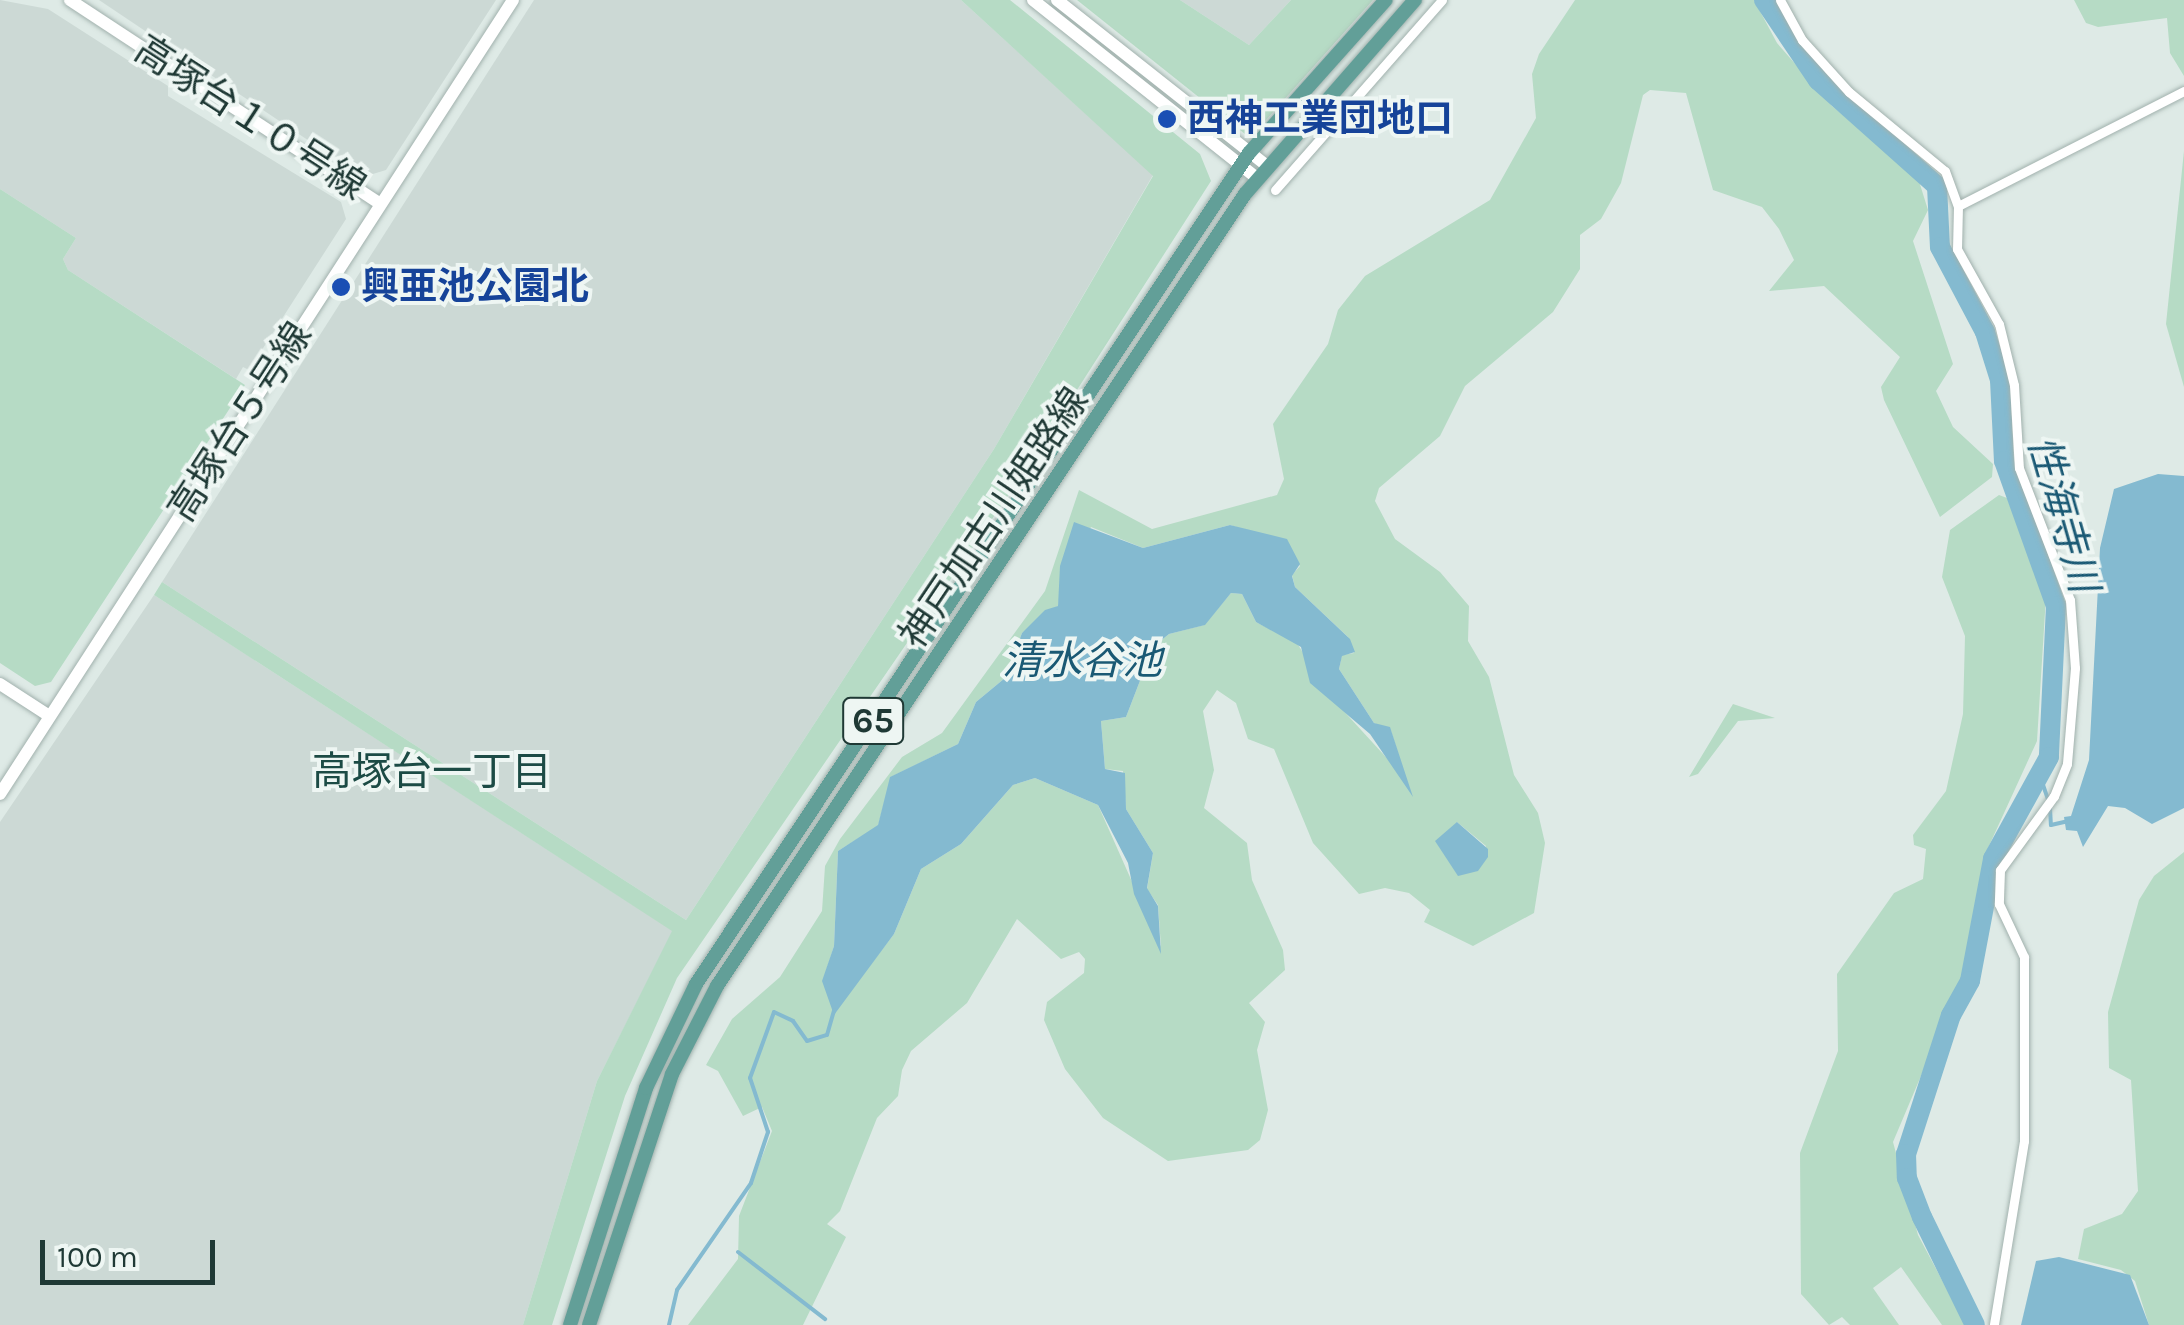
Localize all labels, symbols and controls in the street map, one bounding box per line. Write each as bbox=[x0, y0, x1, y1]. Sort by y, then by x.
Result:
street label: 高塚台１０号線 bbox=[126, 26, 374, 210]
place label: 西神工業団地口 bbox=[1187, 96, 1453, 142]
marker: 西神工業団地口 bbox=[1156, 108, 1178, 130]
place label: 興亜池公園北 bbox=[361, 264, 589, 310]
marker: 興亜池公園北 bbox=[330, 276, 352, 298]
street label: 高塚台５号線 bbox=[159, 314, 321, 530]
street label: 神戸加古川姫路線 bbox=[890, 379, 1098, 657]
water label: 性海寺川 bbox=[2018, 430, 2108, 598]
water label: 清水谷池 bbox=[1002, 637, 1162, 685]
road number: 65 bbox=[840, 691, 906, 751]
district label: 高塚台一丁目 bbox=[312, 748, 552, 796]
scale bar bbox=[45, 1220, 220, 1282]
text: 100 m bbox=[57, 1239, 138, 1275]

